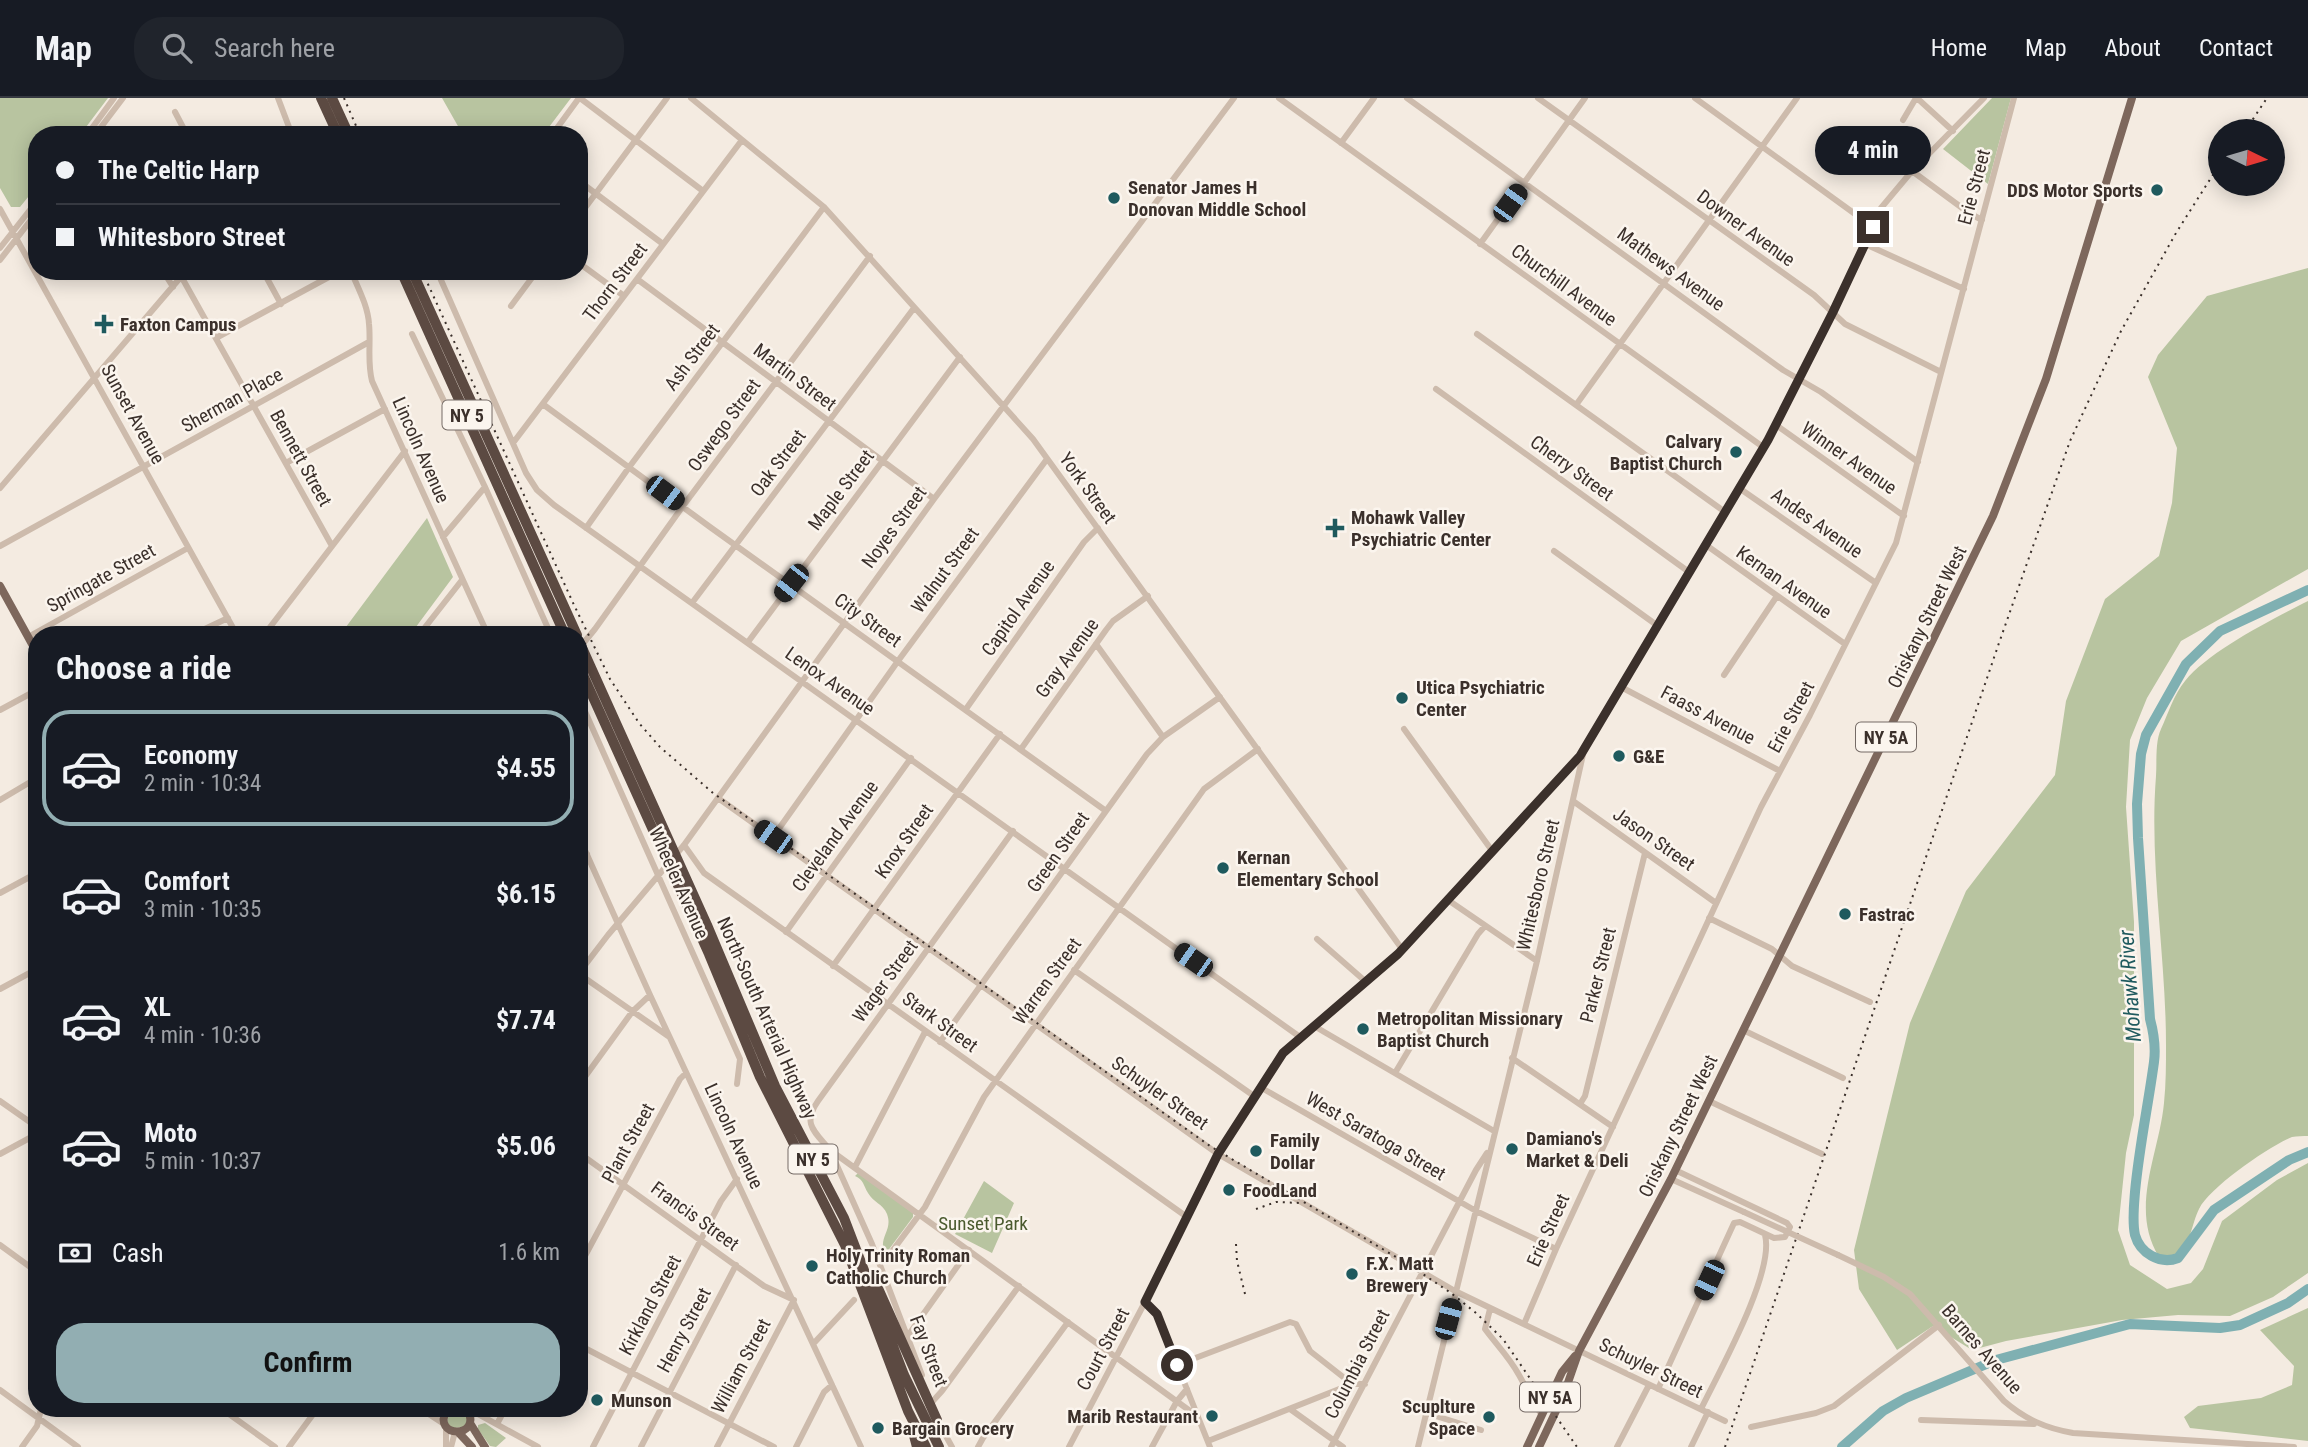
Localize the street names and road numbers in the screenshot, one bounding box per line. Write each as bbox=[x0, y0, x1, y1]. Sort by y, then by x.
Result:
street label: Erie Street bbox=[1953, 147, 1995, 227]
street label: Downer Avenue bbox=[1692, 185, 1800, 271]
street label: Mathews Avenue bbox=[1613, 222, 1729, 316]
street label: Thorn Street bbox=[578, 238, 652, 326]
street label: Churchill Avenue bbox=[1507, 239, 1621, 331]
street label: Ash Street bbox=[659, 319, 725, 395]
street label: Martin Street bbox=[749, 338, 841, 416]
street label: Sunset Avenue bbox=[96, 360, 170, 468]
street label: Sherman Place bbox=[177, 363, 287, 437]
street label: Oswego Street bbox=[683, 374, 765, 476]
street label: Lincoln Avenue bbox=[387, 393, 455, 507]
road number: NY 5 bbox=[442, 400, 491, 430]
street label: Bennett Street bbox=[265, 406, 337, 510]
street label: Winner Avenue bbox=[1797, 417, 1901, 499]
street label: Oak Street bbox=[745, 425, 811, 501]
street label: Cherry Street bbox=[1526, 430, 1618, 506]
street label: Maple Street bbox=[803, 445, 879, 535]
street label: York Street bbox=[1055, 448, 1121, 528]
street label: Noyes Street bbox=[857, 482, 931, 572]
street label: Andes Avenue bbox=[1767, 483, 1867, 563]
street label: Walnut Street bbox=[906, 523, 984, 617]
street label: Springate Street bbox=[43, 539, 159, 617]
street label: Kernan Avenue bbox=[1732, 541, 1836, 623]
street label: Oriskany Street West bbox=[1883, 542, 1971, 692]
street label: Capitol Avenue bbox=[976, 555, 1060, 660]
street label: City Street bbox=[830, 588, 906, 652]
street label: Gray Avenue bbox=[1030, 614, 1104, 702]
street label: Lenox Avenue bbox=[781, 642, 879, 720]
street label: Erie Street bbox=[1763, 677, 1819, 757]
street label: Faass Avenue bbox=[1657, 681, 1759, 749]
road number: NY 5A bbox=[1856, 722, 1916, 752]
street label: Cleveland Avenue bbox=[787, 776, 883, 896]
street label: Knox Street bbox=[870, 799, 938, 883]
street label: Jason Street bbox=[1609, 802, 1699, 876]
street label: Green Street bbox=[1022, 807, 1094, 897]
street label: Whitesboro Street bbox=[1512, 817, 1564, 953]
street label: Wheeler Avenue bbox=[644, 824, 714, 942]
street label: North-South Arterial Highway bbox=[712, 914, 822, 1123]
street label: Parker Street bbox=[1575, 925, 1621, 1025]
street label: Warren Street bbox=[1008, 933, 1086, 1029]
street label: Wager Street bbox=[847, 935, 923, 1027]
street label: Stark Street bbox=[898, 987, 982, 1057]
street label: Schuyler Street bbox=[1107, 1051, 1213, 1135]
street label: Oriskany Street West bbox=[1634, 1051, 1722, 1201]
street label: Lincoln Avenue bbox=[700, 1080, 768, 1192]
street label: West Saratoga Street bbox=[1302, 1087, 1450, 1185]
street label: Plant Street bbox=[597, 1099, 659, 1187]
road number: NY 5 bbox=[788, 1144, 838, 1174]
street label: Francis Street bbox=[646, 1176, 744, 1256]
street label: Erie Street bbox=[1522, 1190, 1574, 1270]
street label: Kirkland Street bbox=[614, 1251, 686, 1359]
street label: Henry Street bbox=[652, 1284, 716, 1376]
street label: Barnes Avenue bbox=[1937, 1300, 2027, 1399]
street label: Court Street bbox=[1072, 1304, 1134, 1394]
street label: Columbia Street bbox=[1320, 1305, 1394, 1423]
street label: Fay Street bbox=[905, 1312, 953, 1390]
street label: William Street bbox=[706, 1315, 776, 1417]
street label: Schuyler Street bbox=[1595, 1333, 1707, 1403]
road number: NY 5A bbox=[1520, 1382, 1580, 1412]

